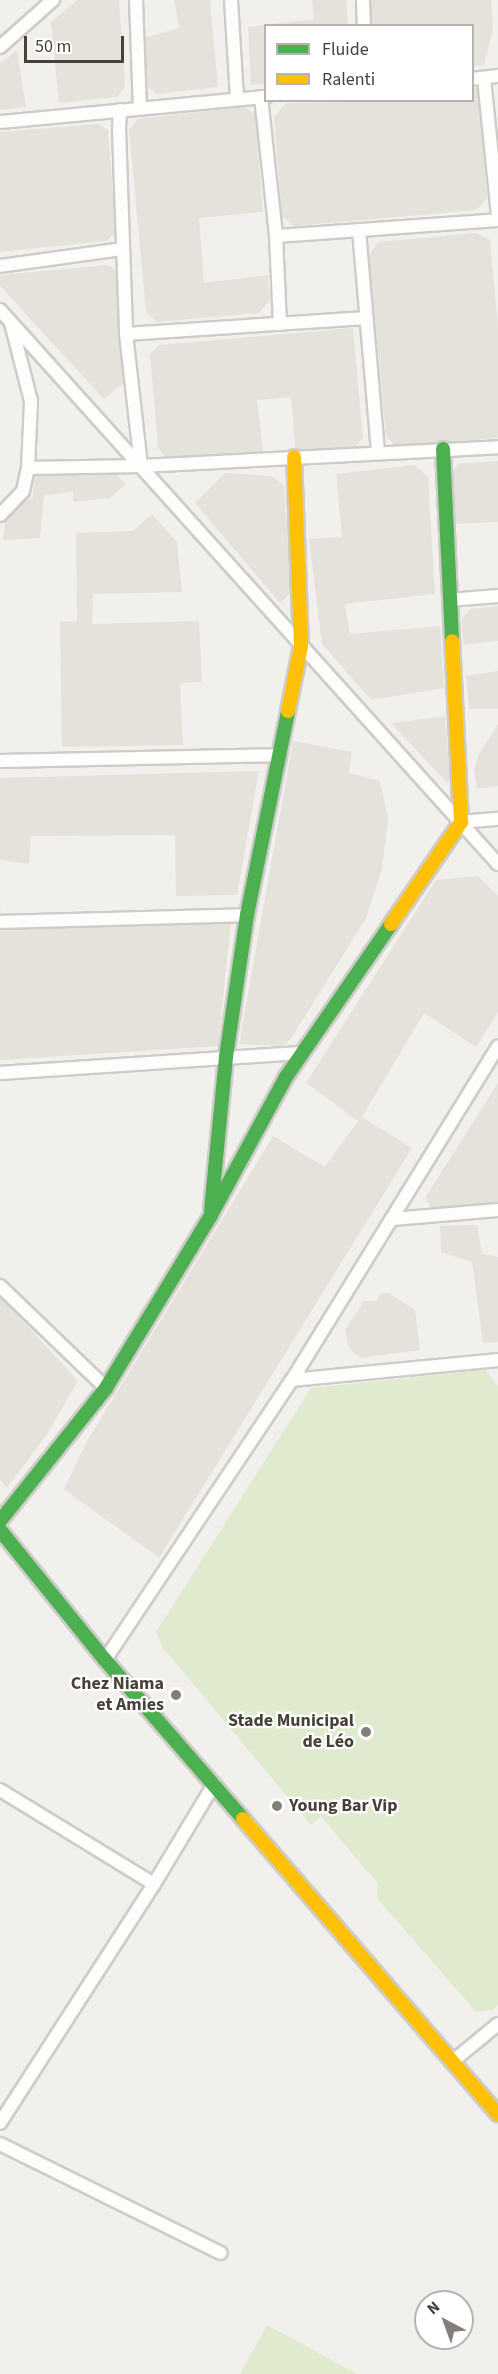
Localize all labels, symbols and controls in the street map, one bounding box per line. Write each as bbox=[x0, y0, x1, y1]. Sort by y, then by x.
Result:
scale bar bbox=[27, 24, 128, 62]
legend bbox=[264, 24, 474, 102]
text: 50 m bbox=[35, 34, 71, 59]
text: Fluide bbox=[322, 37, 369, 62]
text: Ralenti bbox=[322, 67, 375, 92]
place label: Chez Niama et Amies bbox=[71, 1674, 164, 1716]
marker: Chez Niama et Amies bbox=[169, 1688, 183, 1702]
place label: Stade Municipal de Léo bbox=[228, 1711, 354, 1754]
marker: Stade Municipal de Léo bbox=[359, 1725, 373, 1739]
place label: Young Bar Vip bbox=[289, 1795, 398, 1817]
marker: Young Bar Vip bbox=[270, 1799, 284, 1813]
north arrow bbox=[414, 2290, 474, 2350]
text: N bbox=[422, 2296, 445, 2320]

